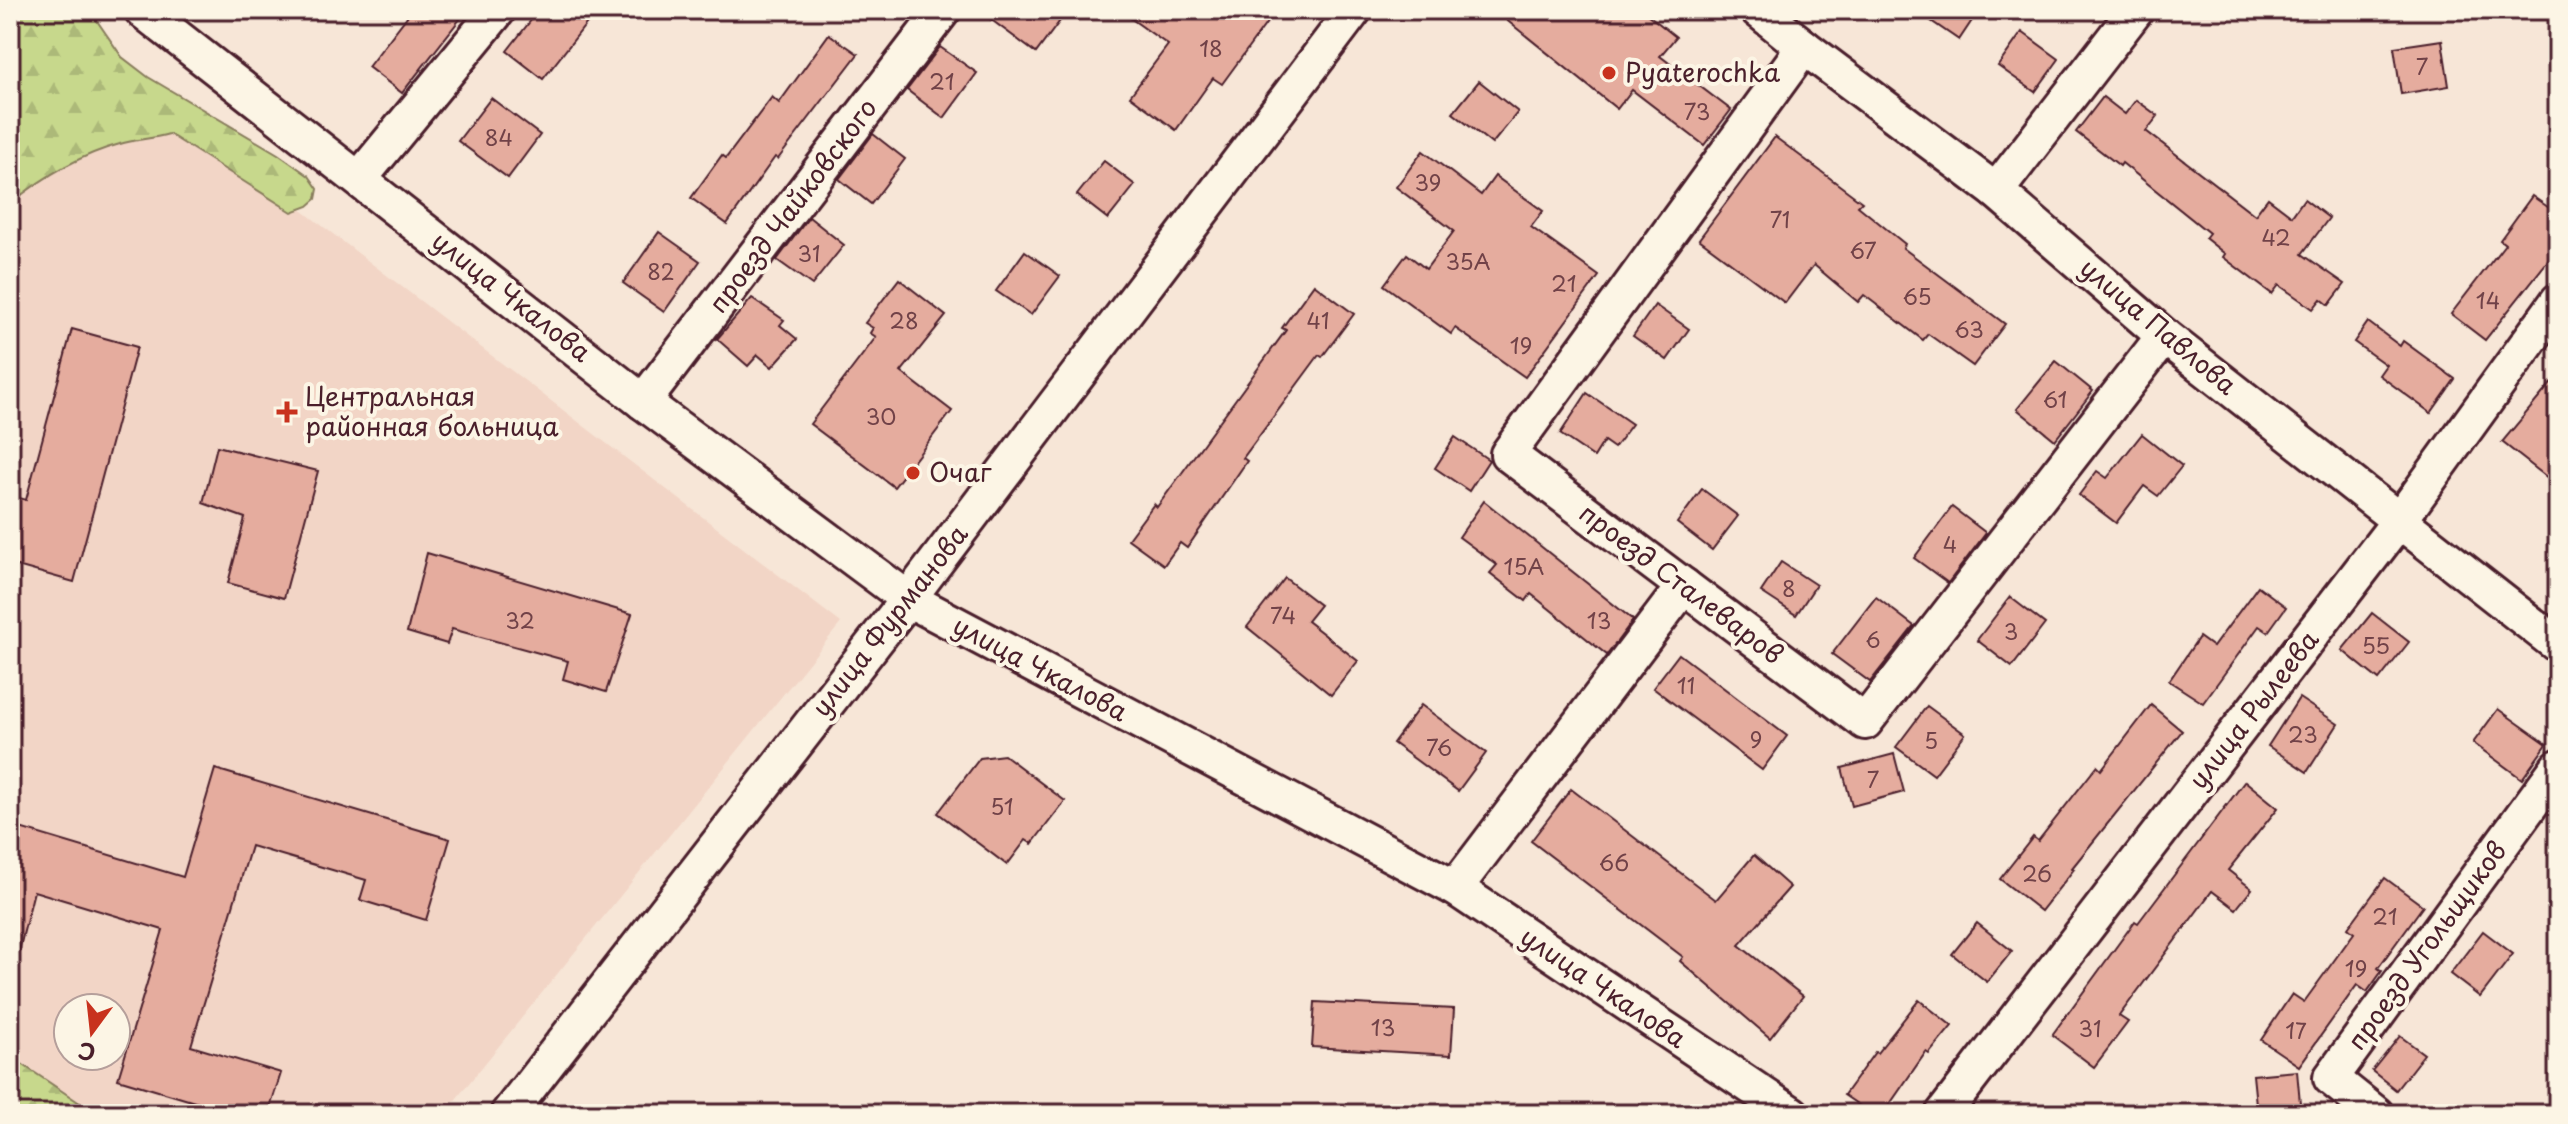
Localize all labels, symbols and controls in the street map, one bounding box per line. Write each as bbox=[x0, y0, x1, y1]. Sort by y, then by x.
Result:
house number: 18 bbox=[1199, 31, 1223, 64]
house number: 7 bbox=[2416, 49, 2428, 82]
place label: Pyaterochka bbox=[1625, 52, 1781, 91]
house number: 21 bbox=[929, 64, 955, 97]
marker: Pyaterochka bbox=[1600, 64, 1618, 82]
street label: проезд Чайковского bbox=[698, 90, 886, 321]
house number: 73 bbox=[1684, 94, 1710, 127]
house number: 84 bbox=[485, 120, 513, 153]
house number: 39 bbox=[1415, 165, 1441, 198]
house number: 71 bbox=[1770, 202, 1790, 235]
house number: 42 bbox=[2261, 220, 2291, 253]
street label: улица Чкалова bbox=[424, 221, 601, 371]
house number: 67 bbox=[1850, 233, 1876, 266]
house number: 31 bbox=[797, 236, 821, 269]
house number: 35А bbox=[1445, 244, 1491, 277]
street label: улица Павлова bbox=[2072, 248, 2247, 404]
house number: 82 bbox=[647, 254, 675, 287]
house number: 21 bbox=[1551, 266, 1577, 299]
house number: 65 bbox=[1902, 279, 1932, 312]
house number: 14 bbox=[2476, 283, 2500, 316]
house number: 28 bbox=[889, 303, 919, 336]
house number: 41 bbox=[1306, 303, 1330, 336]
house number: 63 bbox=[1954, 312, 1984, 345]
house number: 19 bbox=[1510, 328, 1532, 361]
place label: Центральная районная больница bbox=[305, 376, 559, 445]
house number: 61 bbox=[2043, 382, 2067, 415]
house number: 30 bbox=[866, 399, 896, 432]
marker: Центральная районная больница bbox=[276, 401, 298, 423]
place label: Очаг bbox=[929, 452, 992, 491]
marker: Очаг bbox=[904, 464, 922, 482]
street label: проезд Сталеваров bbox=[1572, 493, 1792, 673]
street label: улица Фурманова bbox=[801, 515, 977, 724]
house number: 4 bbox=[1943, 527, 1957, 560]
house number: 15А bbox=[1504, 549, 1545, 582]
house number: 8 bbox=[1782, 571, 1796, 604]
house number: 74 bbox=[1270, 598, 1296, 631]
house number: 32 bbox=[505, 603, 535, 636]
house number: 13 bbox=[1587, 603, 1611, 636]
street label: улица Чкалова bbox=[946, 605, 1136, 731]
house number: 3 bbox=[2004, 614, 2018, 647]
street label: улица Рылеева bbox=[2178, 621, 2328, 797]
house number: 6 bbox=[1865, 622, 1881, 655]
house number: 55 bbox=[2362, 628, 2390, 661]
house number: 11 bbox=[1677, 668, 1695, 701]
house number: 23 bbox=[2288, 717, 2318, 750]
house number: 9 bbox=[1750, 722, 1762, 755]
house number: 5 bbox=[1924, 723, 1938, 756]
house number: 76 bbox=[1426, 730, 1452, 763]
house number: 7 bbox=[1867, 762, 1879, 795]
house number: 51 bbox=[990, 789, 1014, 822]
street label: проезд Угольщиков bbox=[2337, 833, 2515, 1058]
house number: 66 bbox=[1599, 845, 1629, 878]
house number: 26 bbox=[2022, 856, 2052, 889]
house number: 21 bbox=[2372, 899, 2398, 932]
street label: улица Чкалова bbox=[1513, 917, 1695, 1057]
house number: 19 bbox=[2345, 951, 2367, 984]
north arrow bbox=[52, 992, 132, 1072]
house number: 13 bbox=[1371, 1010, 1395, 1043]
house number: 31 bbox=[2078, 1011, 2102, 1044]
house number: 17 bbox=[2285, 1013, 2307, 1046]
text: С bbox=[74, 1035, 99, 1071]

